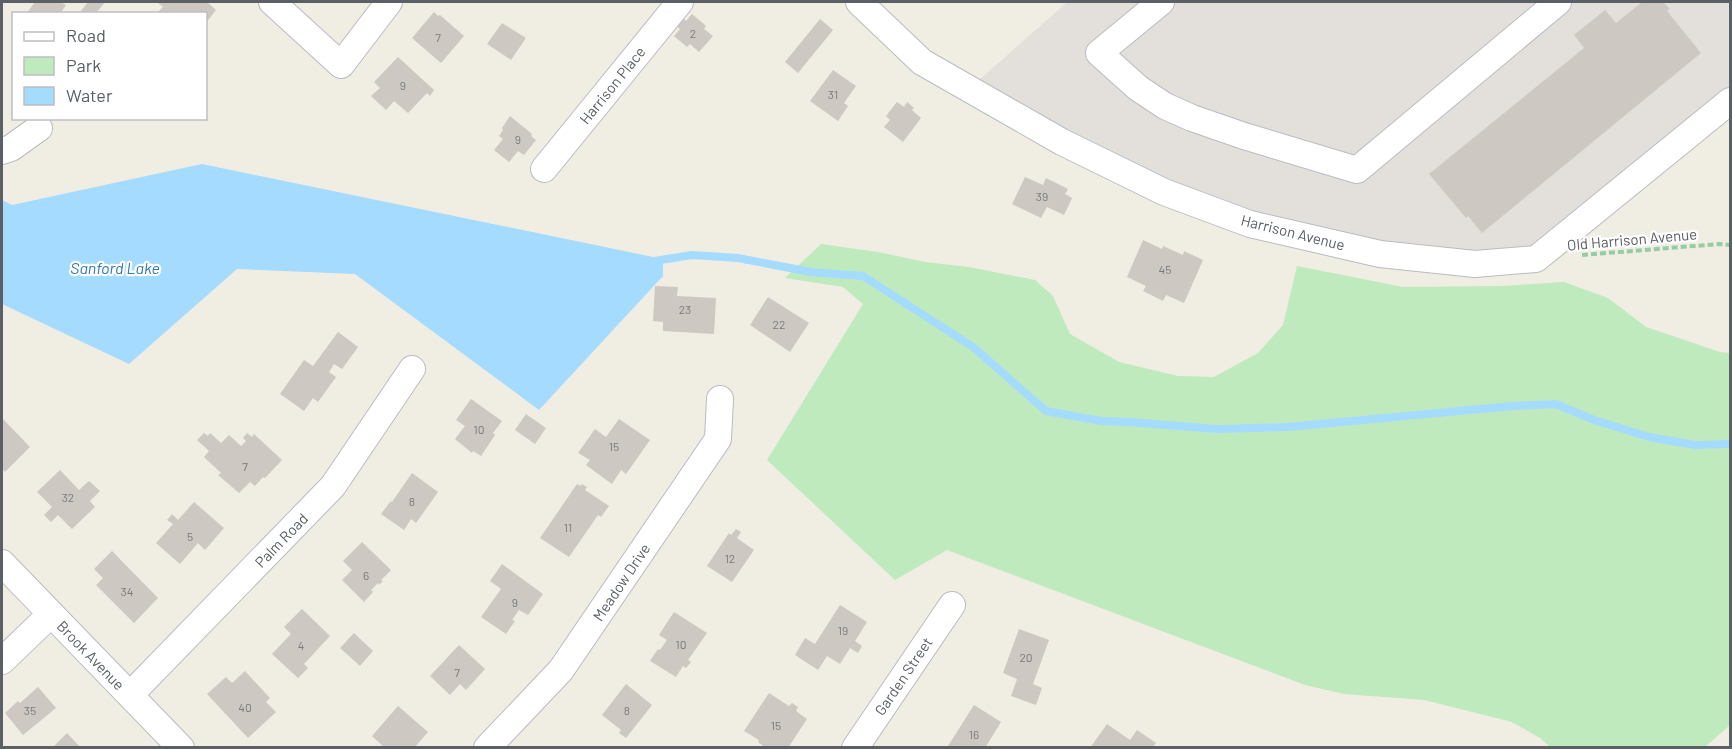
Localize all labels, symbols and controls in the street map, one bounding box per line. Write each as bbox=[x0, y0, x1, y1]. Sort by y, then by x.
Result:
legend bbox=[12, 12, 207, 120]
text: Road bbox=[66, 24, 106, 46]
house number: 2 bbox=[690, 26, 696, 40]
house number: 7 bbox=[435, 30, 441, 44]
street label: Harrison Place bbox=[575, 43, 649, 127]
text: Park bbox=[66, 54, 101, 76]
house number: 9 bbox=[400, 78, 406, 92]
text: Water bbox=[66, 84, 113, 106]
house number: 31 bbox=[828, 87, 838, 101]
house number: 9 bbox=[515, 132, 521, 146]
house number: 39 bbox=[1036, 189, 1048, 203]
street label: Harrison Avenue bbox=[1239, 210, 1347, 254]
street label: Old Harrison Avenue bbox=[1566, 224, 1698, 254]
water label: Sanford Lake bbox=[70, 258, 160, 277]
house number: 45 bbox=[1159, 262, 1171, 276]
house number: 23 bbox=[679, 302, 691, 316]
house number: 22 bbox=[773, 317, 785, 331]
house number: 10 bbox=[474, 422, 484, 436]
house number: 15 bbox=[609, 439, 619, 453]
house number: 7 bbox=[242, 459, 248, 473]
house number: 32 bbox=[62, 490, 74, 504]
house number: 8 bbox=[409, 494, 415, 508]
street label: Palm Road bbox=[251, 509, 311, 571]
house number: 11 bbox=[564, 520, 572, 534]
house number: 5 bbox=[187, 529, 193, 543]
street label: Meadow Drive bbox=[588, 540, 654, 624]
house number: 12 bbox=[725, 551, 735, 565]
house number: 6 bbox=[363, 568, 369, 582]
house number: 34 bbox=[121, 584, 133, 598]
house number: 9 bbox=[512, 595, 518, 609]
street label: Brook Avenue bbox=[53, 617, 129, 693]
house number: 19 bbox=[838, 623, 848, 637]
street label: Garden Street bbox=[870, 634, 936, 718]
house number: 10 bbox=[676, 637, 686, 651]
house number: 4 bbox=[298, 638, 304, 652]
house number: 20 bbox=[1019, 650, 1033, 664]
house number: 7 bbox=[454, 665, 460, 679]
house number: 40 bbox=[238, 700, 252, 714]
house number: 35 bbox=[24, 703, 36, 717]
house number: 8 bbox=[624, 703, 630, 717]
house number: 15 bbox=[771, 718, 781, 732]
house number: 16 bbox=[969, 727, 979, 741]

